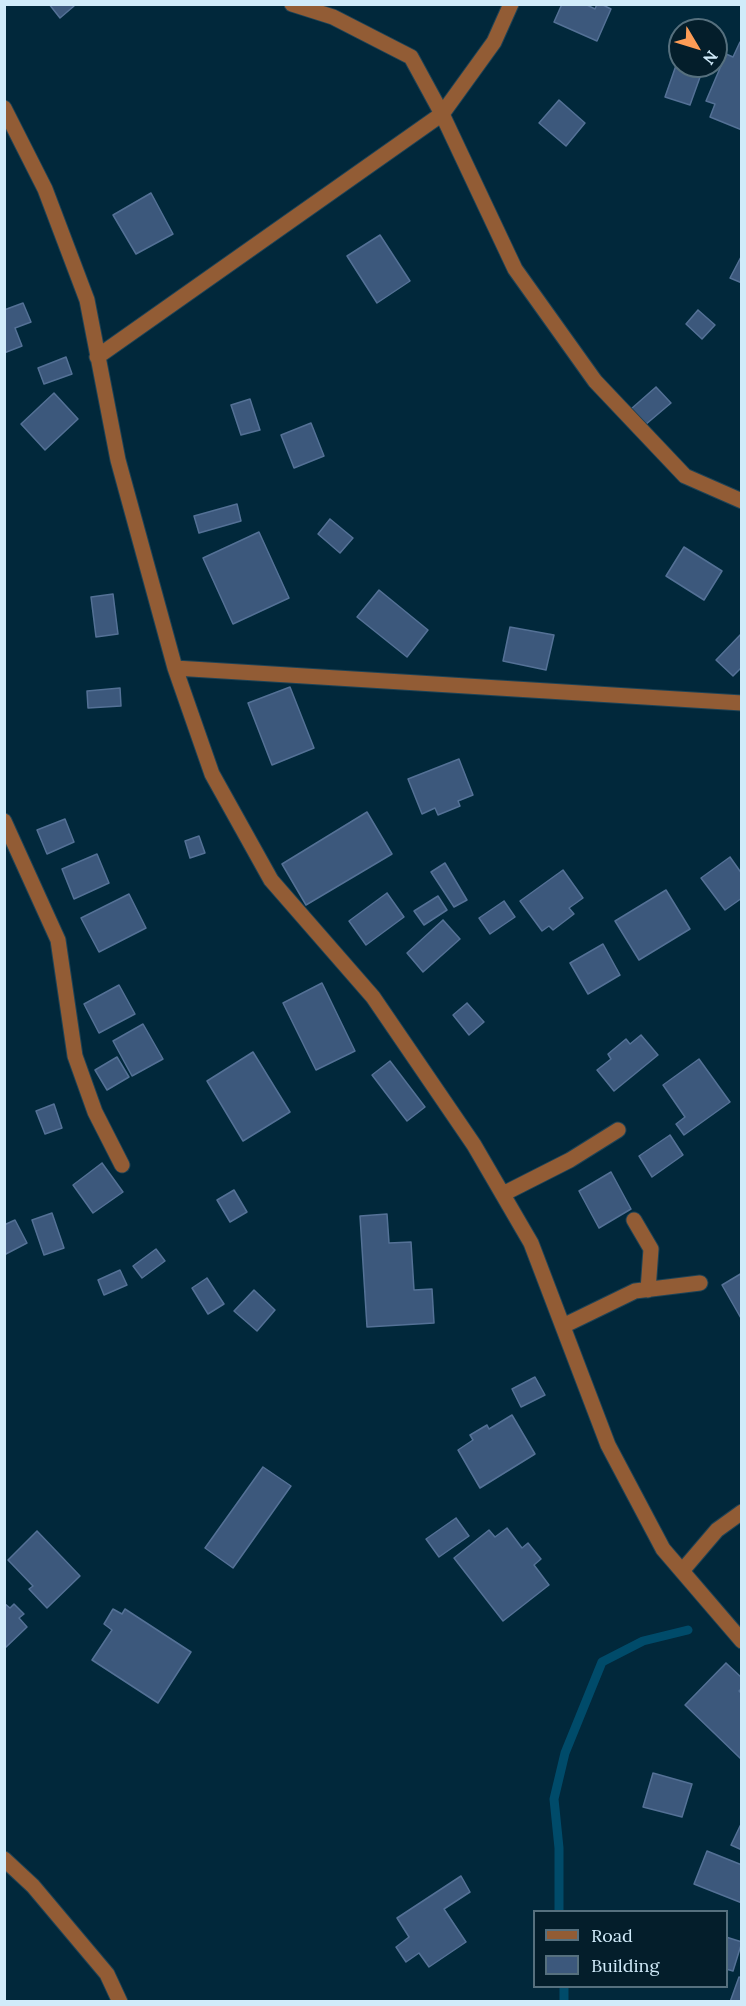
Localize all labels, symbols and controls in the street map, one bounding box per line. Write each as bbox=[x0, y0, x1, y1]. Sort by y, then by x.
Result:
north arrow bbox=[668, 18, 728, 78]
text: N bbox=[699, 47, 722, 69]
legend bbox=[533, 1910, 728, 1988]
text: Road bbox=[591, 1924, 633, 1947]
text: Building bbox=[591, 1954, 659, 1977]

